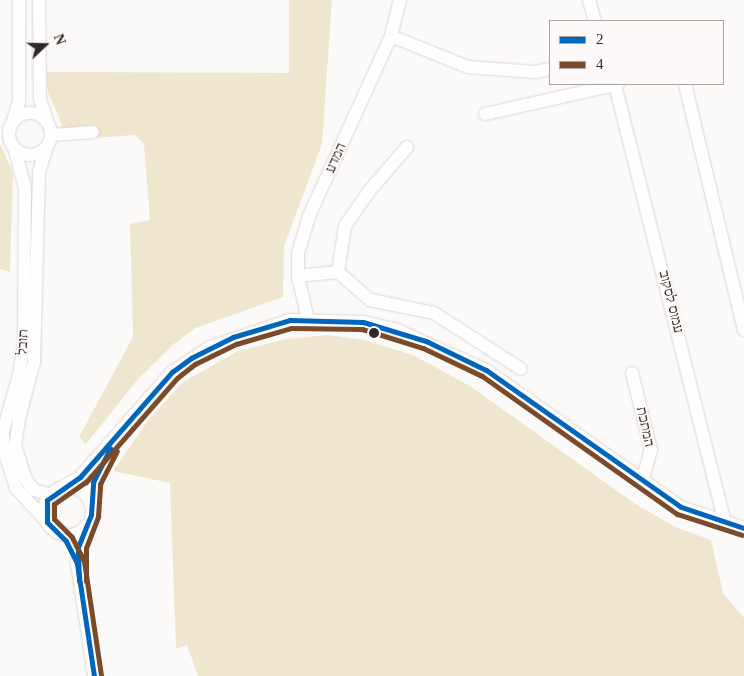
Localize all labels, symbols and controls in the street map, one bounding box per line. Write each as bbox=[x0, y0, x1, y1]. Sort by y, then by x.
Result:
north arrow bbox=[20, 20, 70, 70]
legend bbox=[549, 20, 724, 85]
text: 2 bbox=[596, 31, 604, 47]
text: N bbox=[51, 32, 68, 47]
text: 4 bbox=[596, 56, 604, 72]
street label: המדע bbox=[322, 140, 350, 176]
street label: עמוס לסקוב bbox=[655, 269, 687, 335]
unlabelled marker bbox=[369, 328, 379, 338]
street label: תובל bbox=[14, 329, 32, 355]
street label: המתכת bbox=[633, 406, 657, 448]

